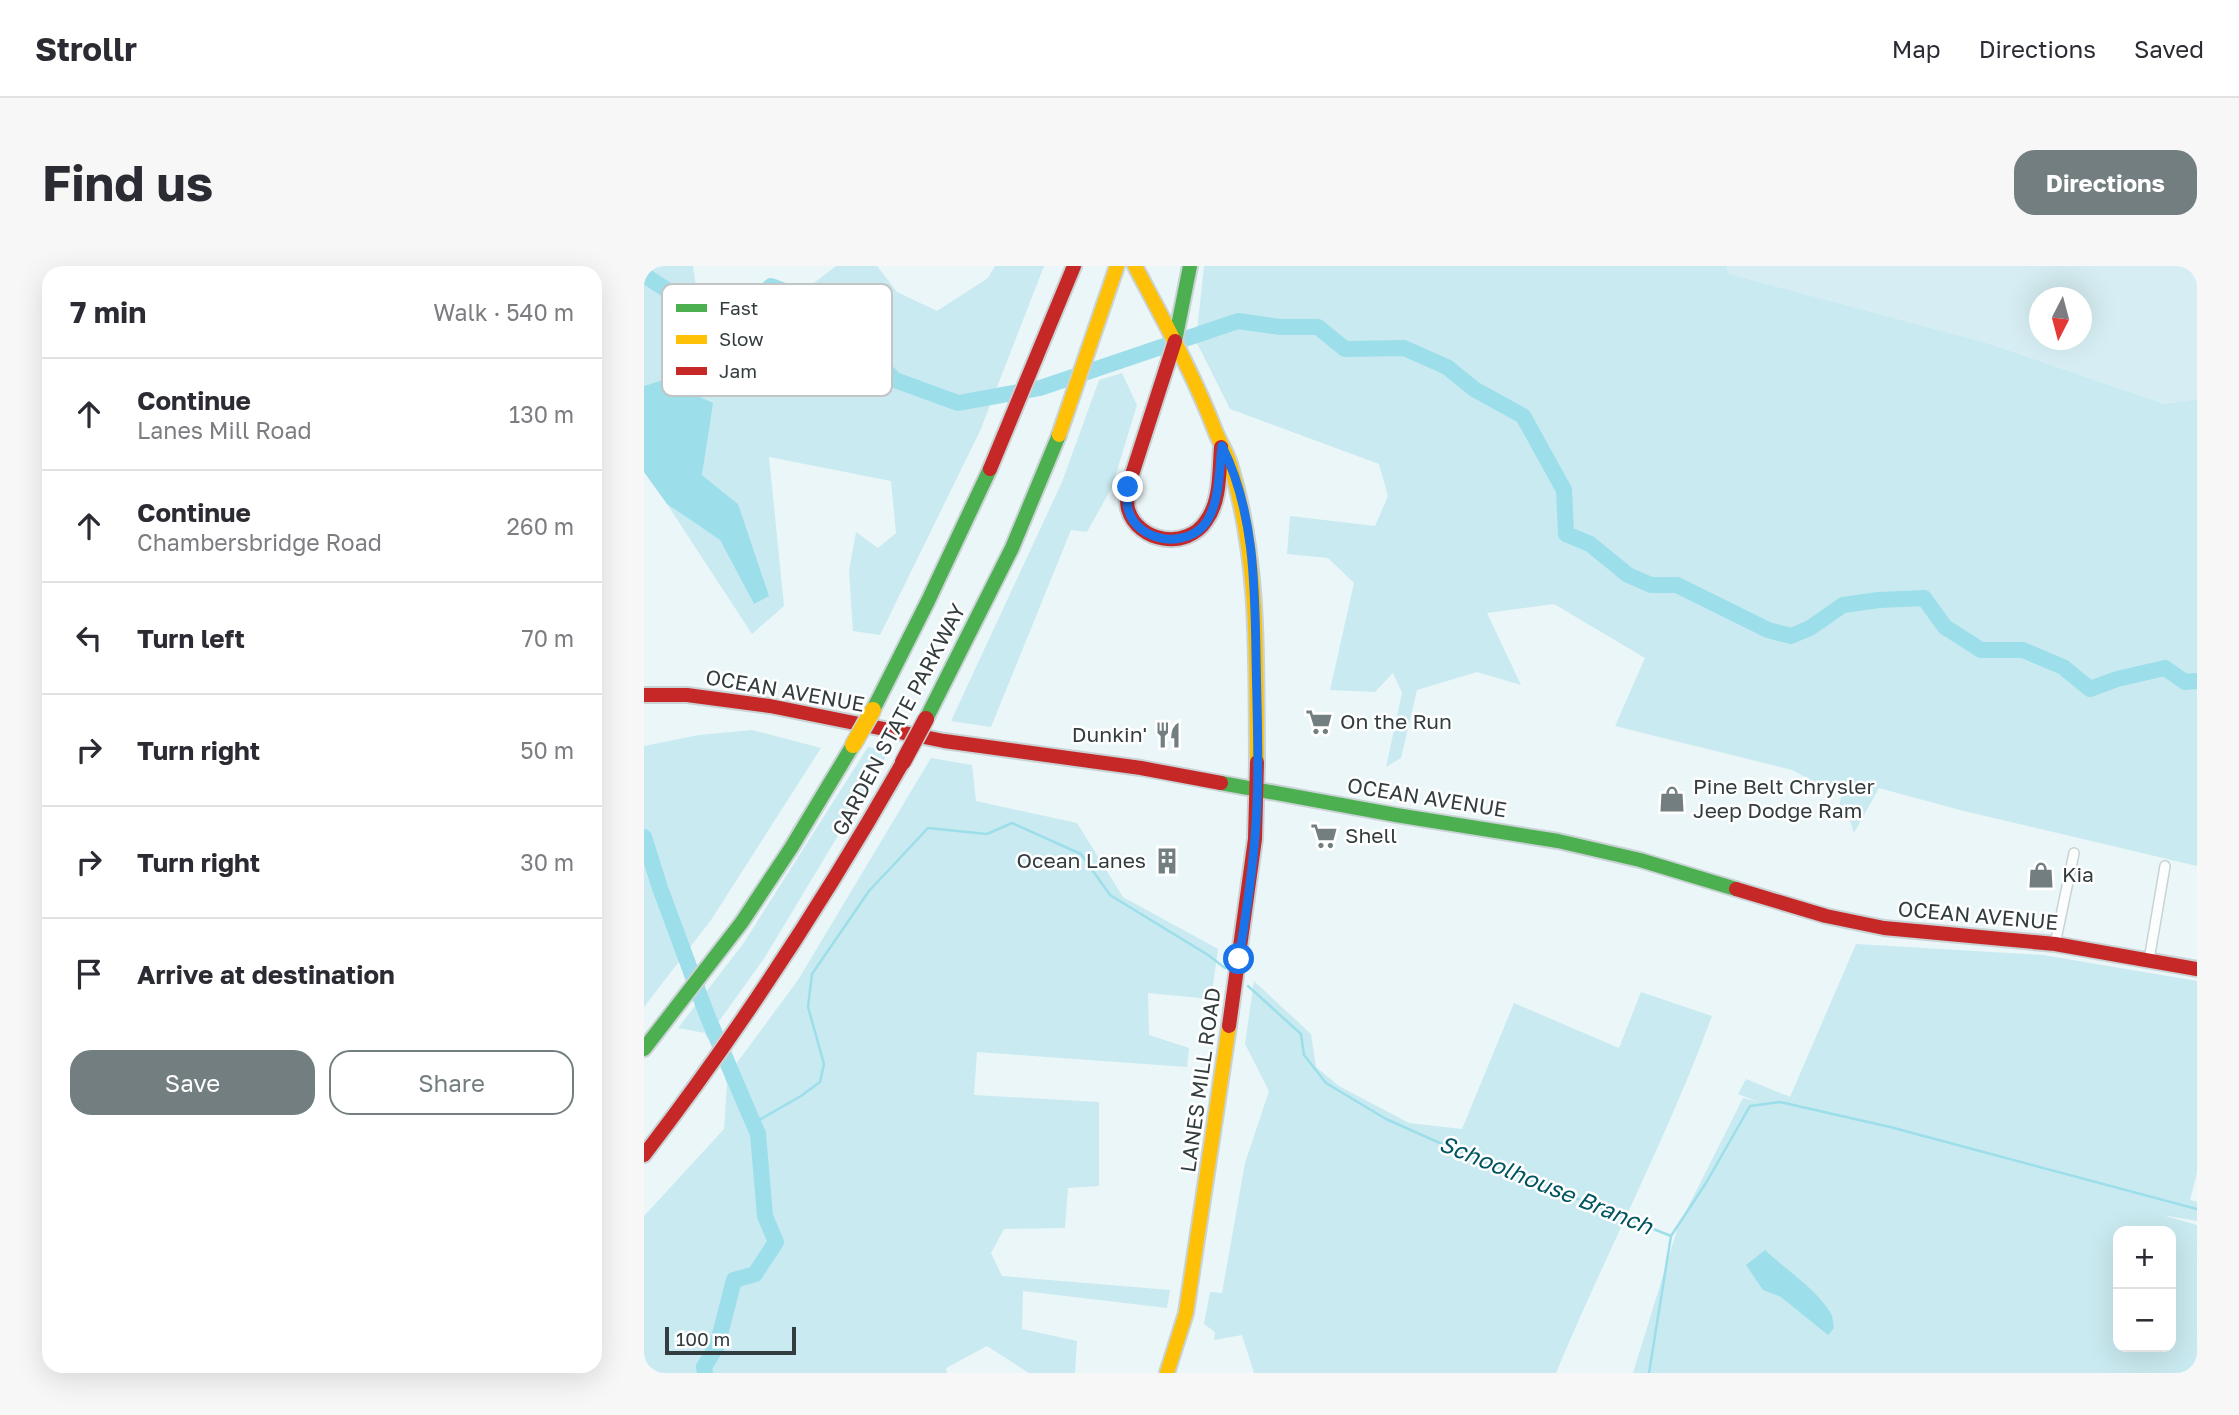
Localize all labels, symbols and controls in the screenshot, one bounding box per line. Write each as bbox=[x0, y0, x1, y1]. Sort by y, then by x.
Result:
text: Strollr bbox=[35, 29, 137, 68]
text: Map bbox=[1892, 34, 1941, 63]
text: Directions bbox=[1979, 34, 2096, 63]
text: Saved bbox=[2134, 34, 2204, 63]
button: Directions bbox=[2014, 150, 2197, 215]
text: Find us bbox=[42, 153, 213, 212]
legend bbox=[662, 284, 892, 396]
north arrow bbox=[2029, 287, 2092, 350]
text: 7 min bbox=[70, 294, 146, 330]
text: Fast bbox=[719, 296, 758, 319]
text: Walk · 540 m bbox=[433, 298, 574, 326]
text: Slow bbox=[719, 327, 764, 350]
text: Jam bbox=[719, 359, 757, 382]
text: Continue bbox=[137, 385, 251, 416]
icon: ahead bbox=[70, 395, 108, 433]
text: 130 m bbox=[509, 400, 574, 428]
text: Lanes Mill Road bbox=[137, 416, 312, 444]
route end bbox=[1112, 471, 1143, 502]
text: Continue bbox=[137, 497, 251, 528]
icon: ahead bbox=[70, 507, 108, 545]
text: 260 m bbox=[506, 512, 574, 540]
text: Chambersbridge Road bbox=[137, 528, 382, 556]
street label: GARDEN STATE PARKWAY bbox=[826, 599, 971, 840]
icon: left bbox=[70, 619, 108, 657]
text: Turn left bbox=[137, 623, 245, 654]
text: 70 m bbox=[521, 624, 574, 652]
street label: OCEAN AVENUE bbox=[704, 663, 867, 717]
supermarket icon: On the Run bbox=[1304, 707, 1334, 737]
place label: On the Run bbox=[1340, 708, 1452, 734]
restaurant icon: Dunkin' bbox=[1153, 720, 1183, 750]
place label: Dunkin' bbox=[1072, 721, 1147, 747]
icon: right bbox=[70, 731, 108, 769]
text: Turn right bbox=[137, 735, 260, 766]
text: 50 m bbox=[520, 736, 574, 764]
street label: OCEAN AVENUE bbox=[1346, 772, 1509, 822]
place label: Pine Belt Chrysler Jeep Dodge Ram bbox=[1693, 773, 1875, 823]
shop icon: Pine Belt Chrysler Jeep Dodge Ram bbox=[1657, 784, 1687, 814]
supermarket icon: Shell bbox=[1309, 821, 1339, 851]
place label: Shell bbox=[1345, 822, 1397, 848]
icon: right bbox=[70, 843, 108, 881]
building icon: Ocean Lanes bbox=[1152, 846, 1182, 876]
text: Turn right bbox=[137, 847, 260, 878]
place label: Ocean Lanes bbox=[1017, 847, 1146, 873]
text: 30 m bbox=[520, 848, 574, 876]
shop icon: Kia bbox=[2026, 860, 2056, 890]
place label: Kia bbox=[2062, 861, 2094, 887]
street label: OCEAN AVENUE bbox=[1897, 895, 2059, 935]
route start bbox=[1223, 943, 1254, 974]
icon: arrive bbox=[70, 955, 108, 993]
text: Arrive at destination bbox=[137, 959, 395, 990]
street label: LANES MILL ROAD bbox=[1174, 986, 1226, 1174]
button: Save bbox=[70, 1050, 315, 1115]
button: Share bbox=[329, 1050, 574, 1115]
water label: Schoolhouse Branch bbox=[1436, 1128, 1658, 1240]
map controls bbox=[2113, 1226, 2176, 1352]
button: + bbox=[2113, 1226, 2176, 1289]
button: − bbox=[2113, 1289, 2176, 1352]
scale bar bbox=[665, 1324, 796, 1356]
text: 100 m bbox=[676, 1327, 730, 1350]

